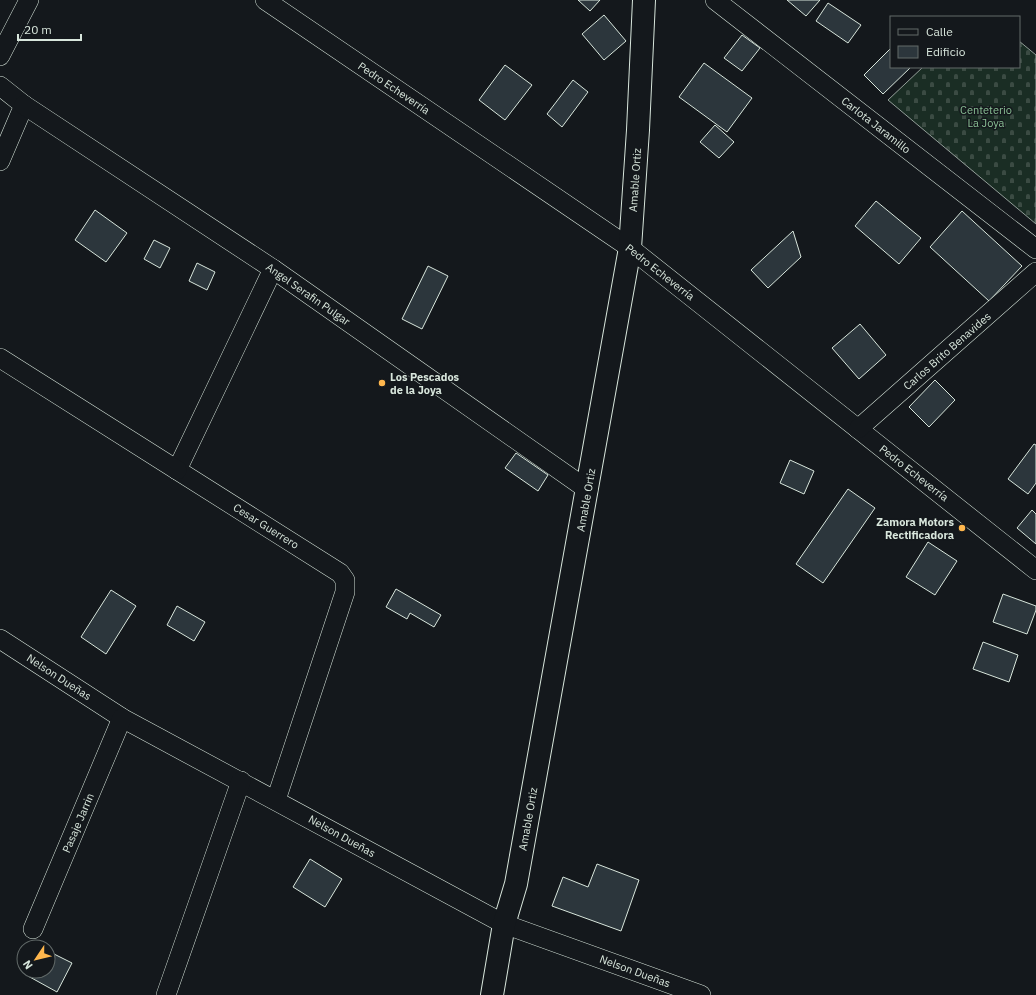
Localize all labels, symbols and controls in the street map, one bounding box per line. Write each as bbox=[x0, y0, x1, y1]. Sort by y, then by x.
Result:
scale bar bbox=[18, 16, 81, 42]
legend bbox=[890, 16, 1020, 68]
text: 20 m bbox=[24, 22, 52, 37]
text: Calle bbox=[926, 24, 953, 39]
text: Edificio bbox=[926, 44, 966, 59]
street label: Pedro Echeverría bbox=[355, 59, 433, 117]
street label: Carlota Jaramillo bbox=[839, 94, 913, 156]
park label: Centeterio La Joya bbox=[960, 103, 1012, 130]
street label: Amable Ortiz bbox=[626, 148, 644, 212]
street label: Pedro Echeverría bbox=[623, 241, 697, 303]
street label: Angel Serafin Pulgar bbox=[263, 260, 353, 328]
street label: Carlos Brito Benavides bbox=[900, 309, 994, 393]
place label: Los Pescados de la Joya bbox=[390, 370, 460, 397]
marker: Los Pescados de la Joya bbox=[377, 378, 387, 388]
street label: Pedro Echeverría bbox=[877, 442, 951, 504]
street label: Amable Ortiz bbox=[574, 467, 598, 533]
street label: Cesar Guerrero bbox=[231, 500, 301, 552]
place label: Zamora Motors Rectificadora bbox=[876, 515, 954, 542]
marker: Zamora Motors Rectificadora bbox=[957, 523, 967, 533]
street label: Nelson Dueñas bbox=[24, 651, 94, 703]
street label: Amable Ortiz bbox=[516, 786, 540, 852]
street label: Pasaje Jarrin bbox=[59, 791, 97, 855]
street label: Nelson Dueñas bbox=[306, 812, 378, 860]
north arrow bbox=[16, 939, 56, 979]
street label: Nelson Dueñas bbox=[598, 952, 672, 990]
text: N bbox=[20, 957, 36, 972]

